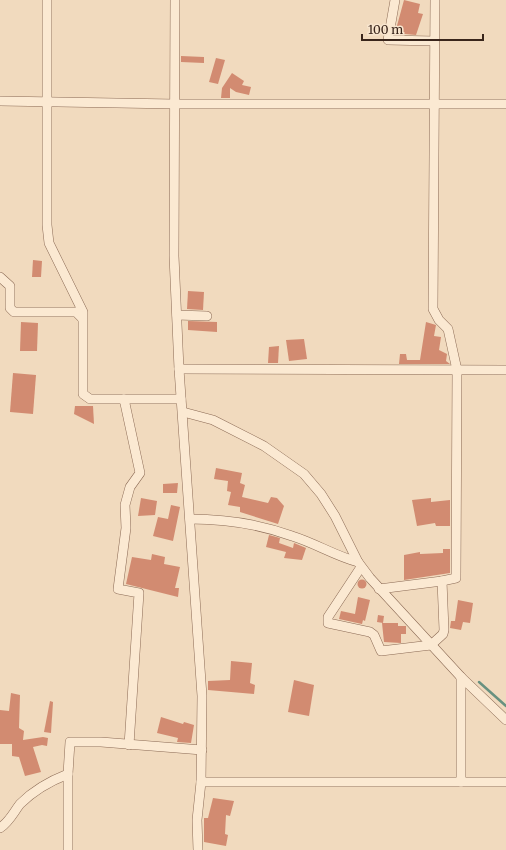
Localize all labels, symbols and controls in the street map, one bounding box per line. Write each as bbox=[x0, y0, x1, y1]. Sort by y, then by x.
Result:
scale bar bbox=[362, 16, 483, 42]
text: 100 m bbox=[368, 22, 403, 37]

